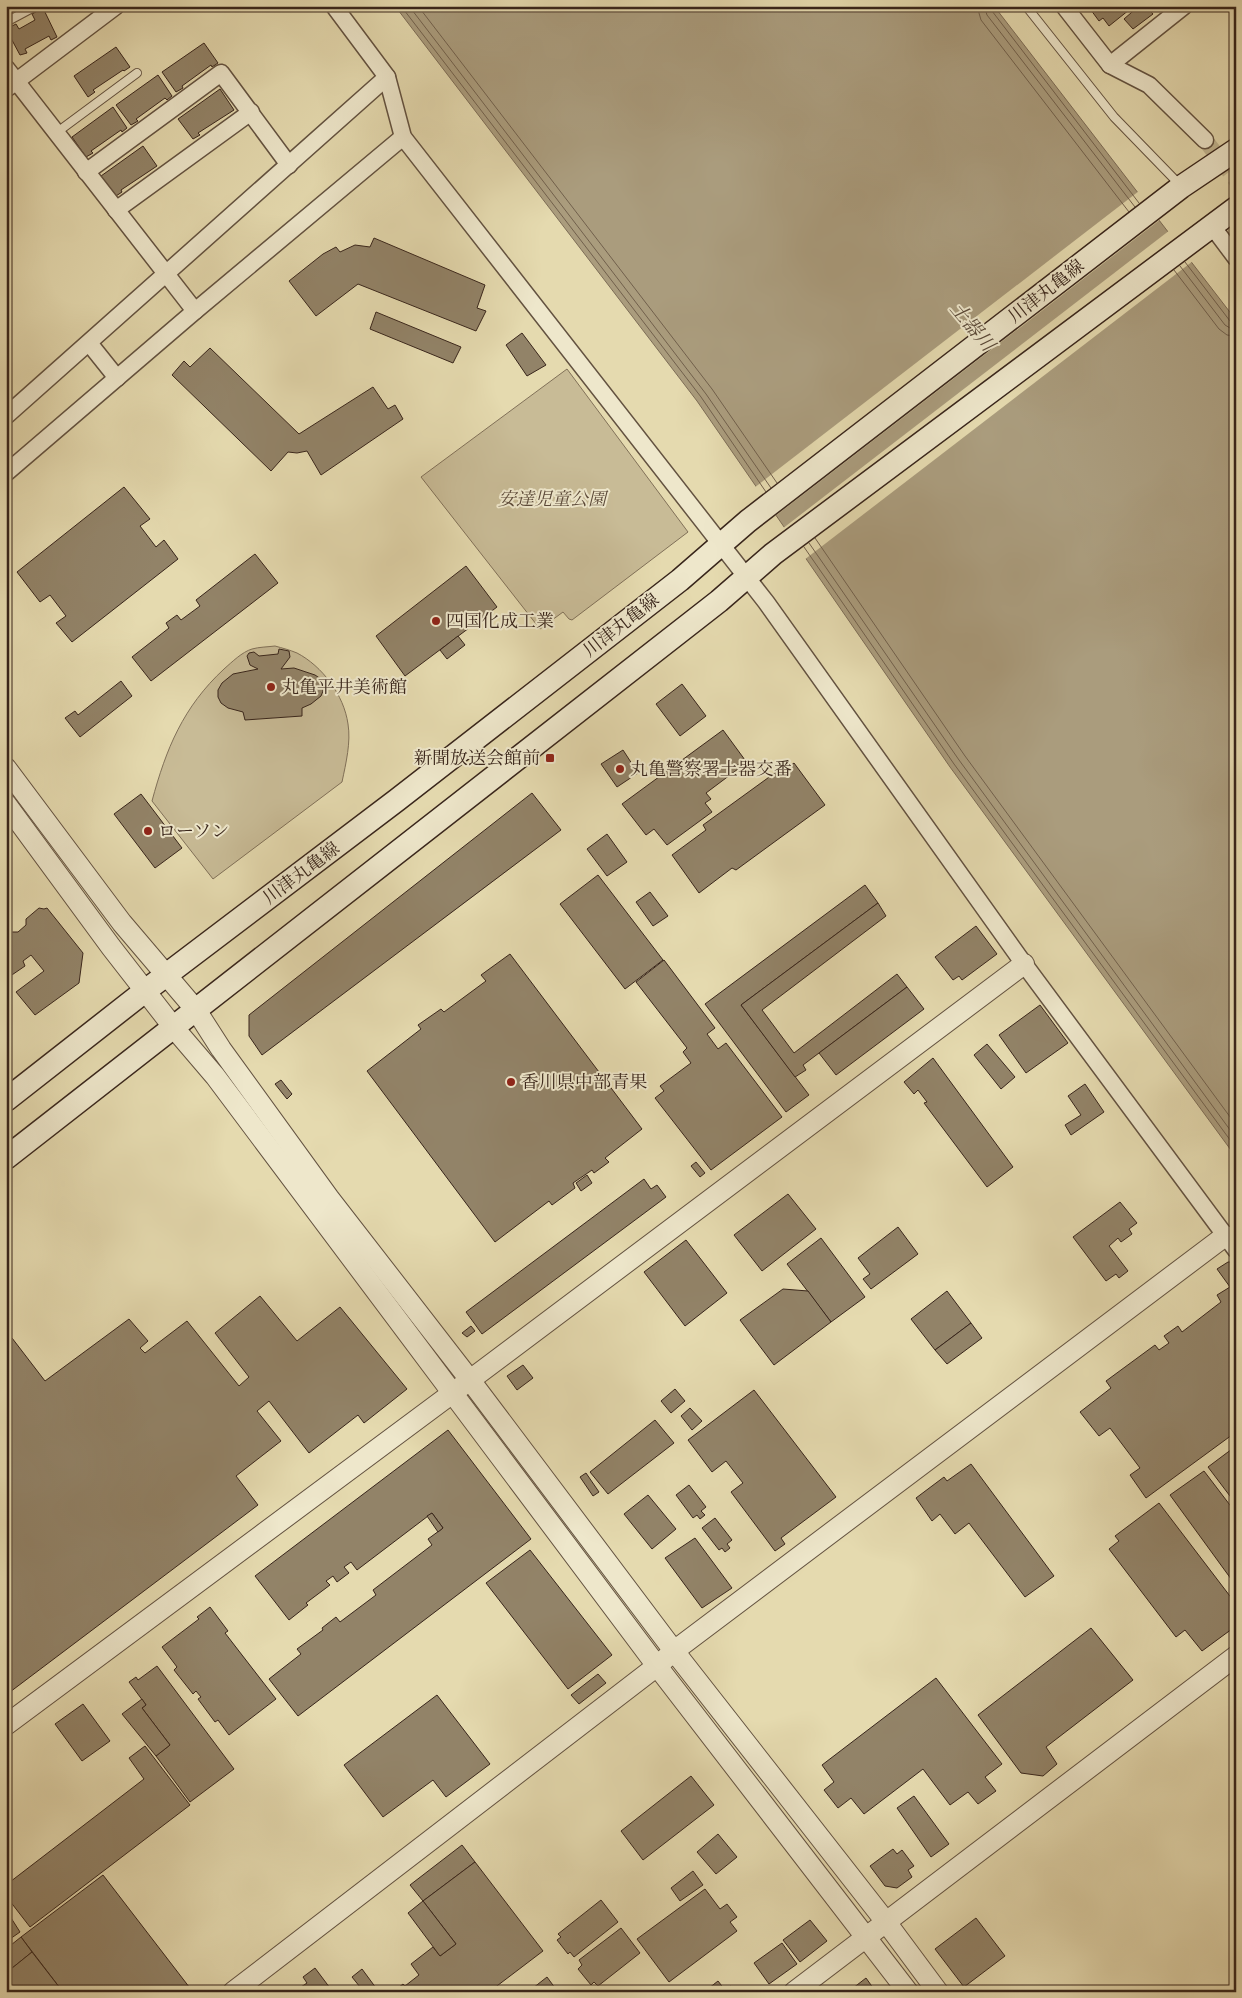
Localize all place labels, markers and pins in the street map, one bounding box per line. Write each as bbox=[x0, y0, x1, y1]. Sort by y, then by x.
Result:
place label: 四国化成工業 bbox=[446, 610, 554, 635]
marker: 四国化成工業 bbox=[430, 615, 442, 627]
place label: 丸亀平井美術館 bbox=[281, 676, 407, 701]
marker: 丸亀平井美術館 bbox=[265, 681, 277, 693]
place label: 新聞放送会館前 bbox=[414, 747, 540, 772]
marker: 新聞放送会館前 bbox=[544, 752, 556, 764]
place label: 丸亀警察署土器交番 bbox=[630, 758, 792, 783]
marker: 丸亀警察署土器交番 bbox=[614, 763, 626, 775]
place label: ローソン bbox=[158, 820, 229, 845]
marker: ローソン bbox=[142, 825, 154, 837]
place label: 香川県中部青果 bbox=[521, 1071, 647, 1096]
marker: 香川県中部青果 bbox=[505, 1076, 517, 1088]

